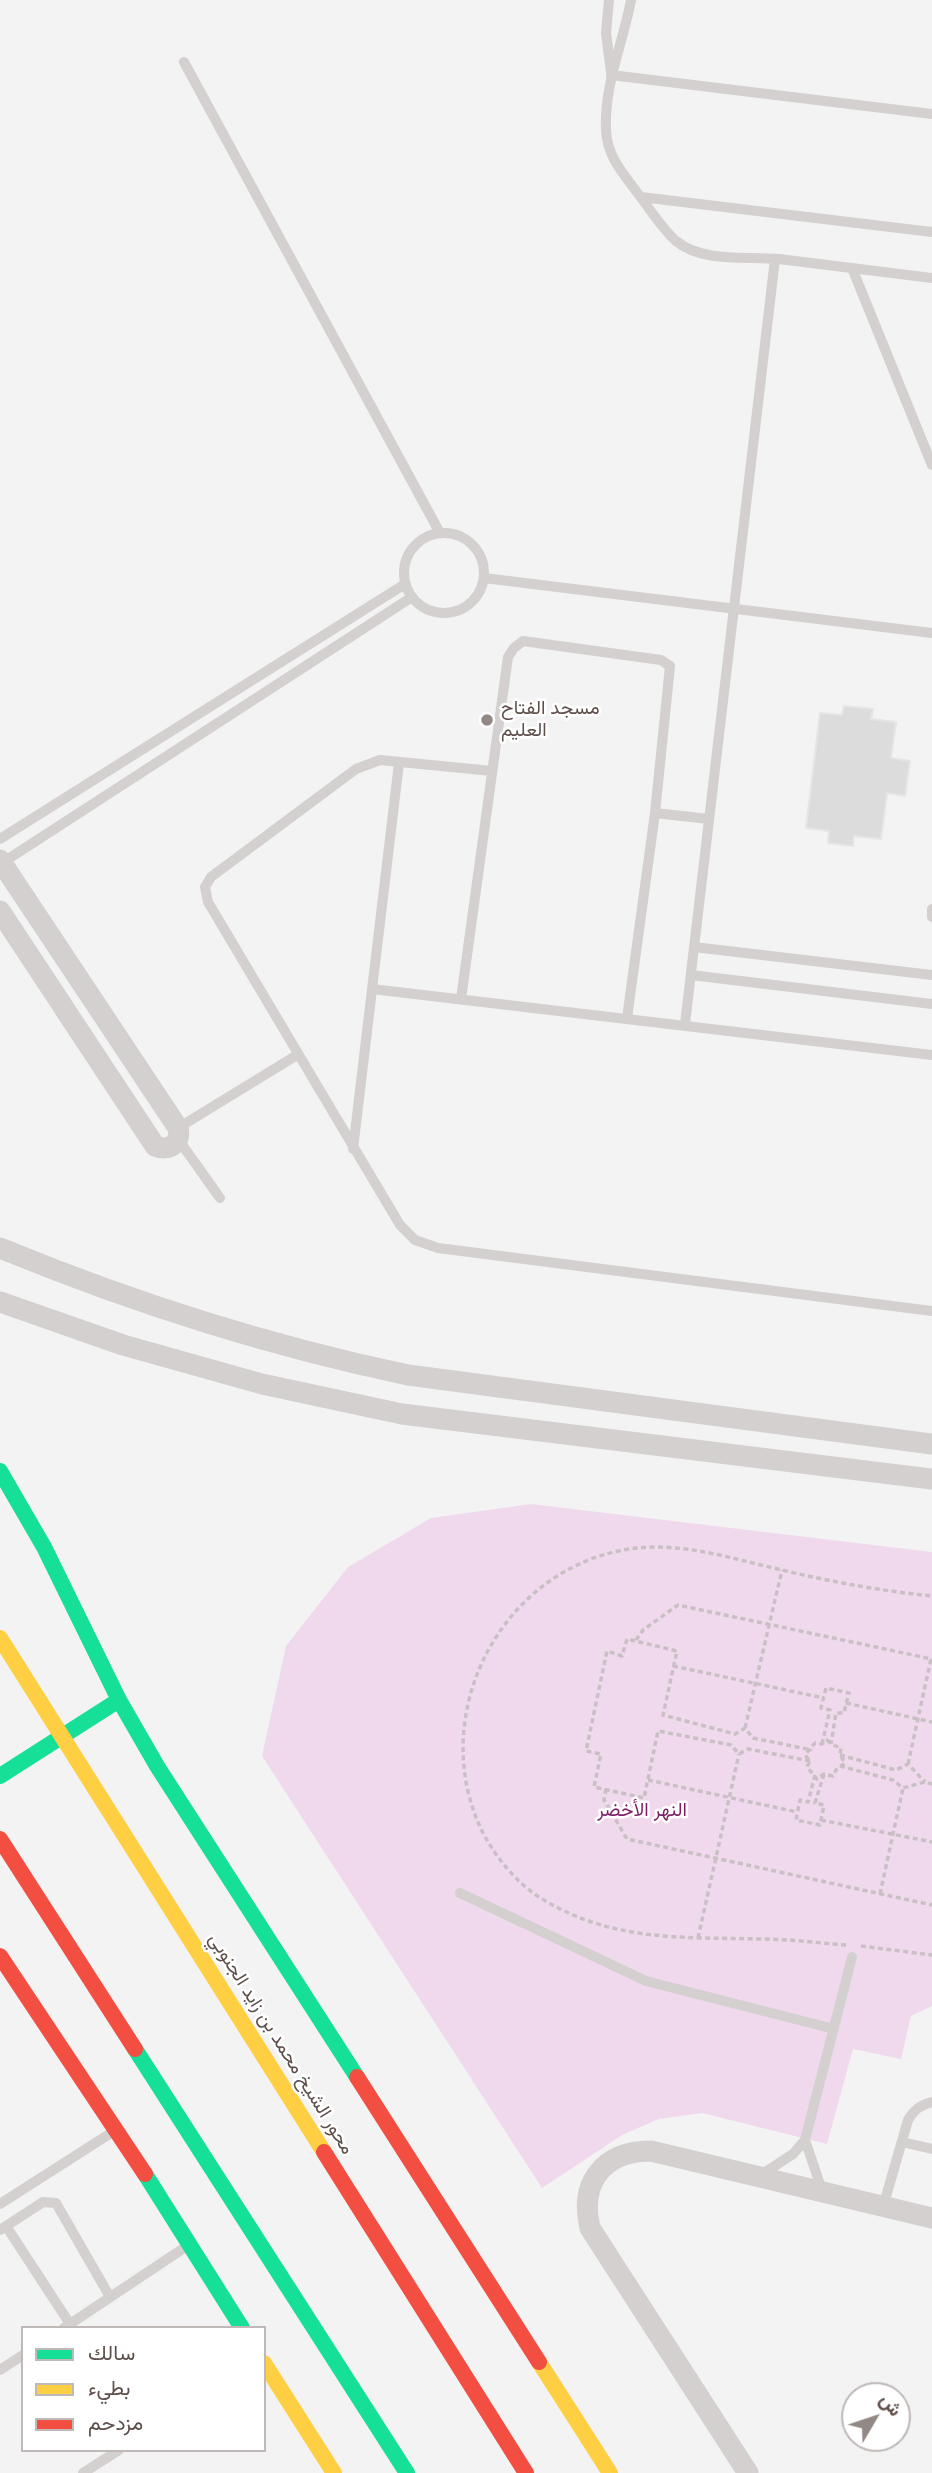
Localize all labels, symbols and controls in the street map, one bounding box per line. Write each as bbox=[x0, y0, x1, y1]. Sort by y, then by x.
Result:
place label: مسجد الفتاح العليم bbox=[501, 698, 600, 742]
marker: مسجد الفتاح العليم bbox=[479, 712, 495, 728]
park label: النهر الأخضر bbox=[597, 1800, 687, 1822]
street label: محور الشيخ محمد بن زايد الجنوبي bbox=[203, 1929, 359, 2159]
legend bbox=[21, 2326, 266, 2452]
text: سالك bbox=[88, 2340, 135, 2366]
text: بطيء bbox=[88, 2375, 131, 2401]
north arrow bbox=[841, 2382, 911, 2452]
text: ش bbox=[875, 2389, 907, 2421]
text: مزدحم bbox=[88, 2410, 143, 2436]

